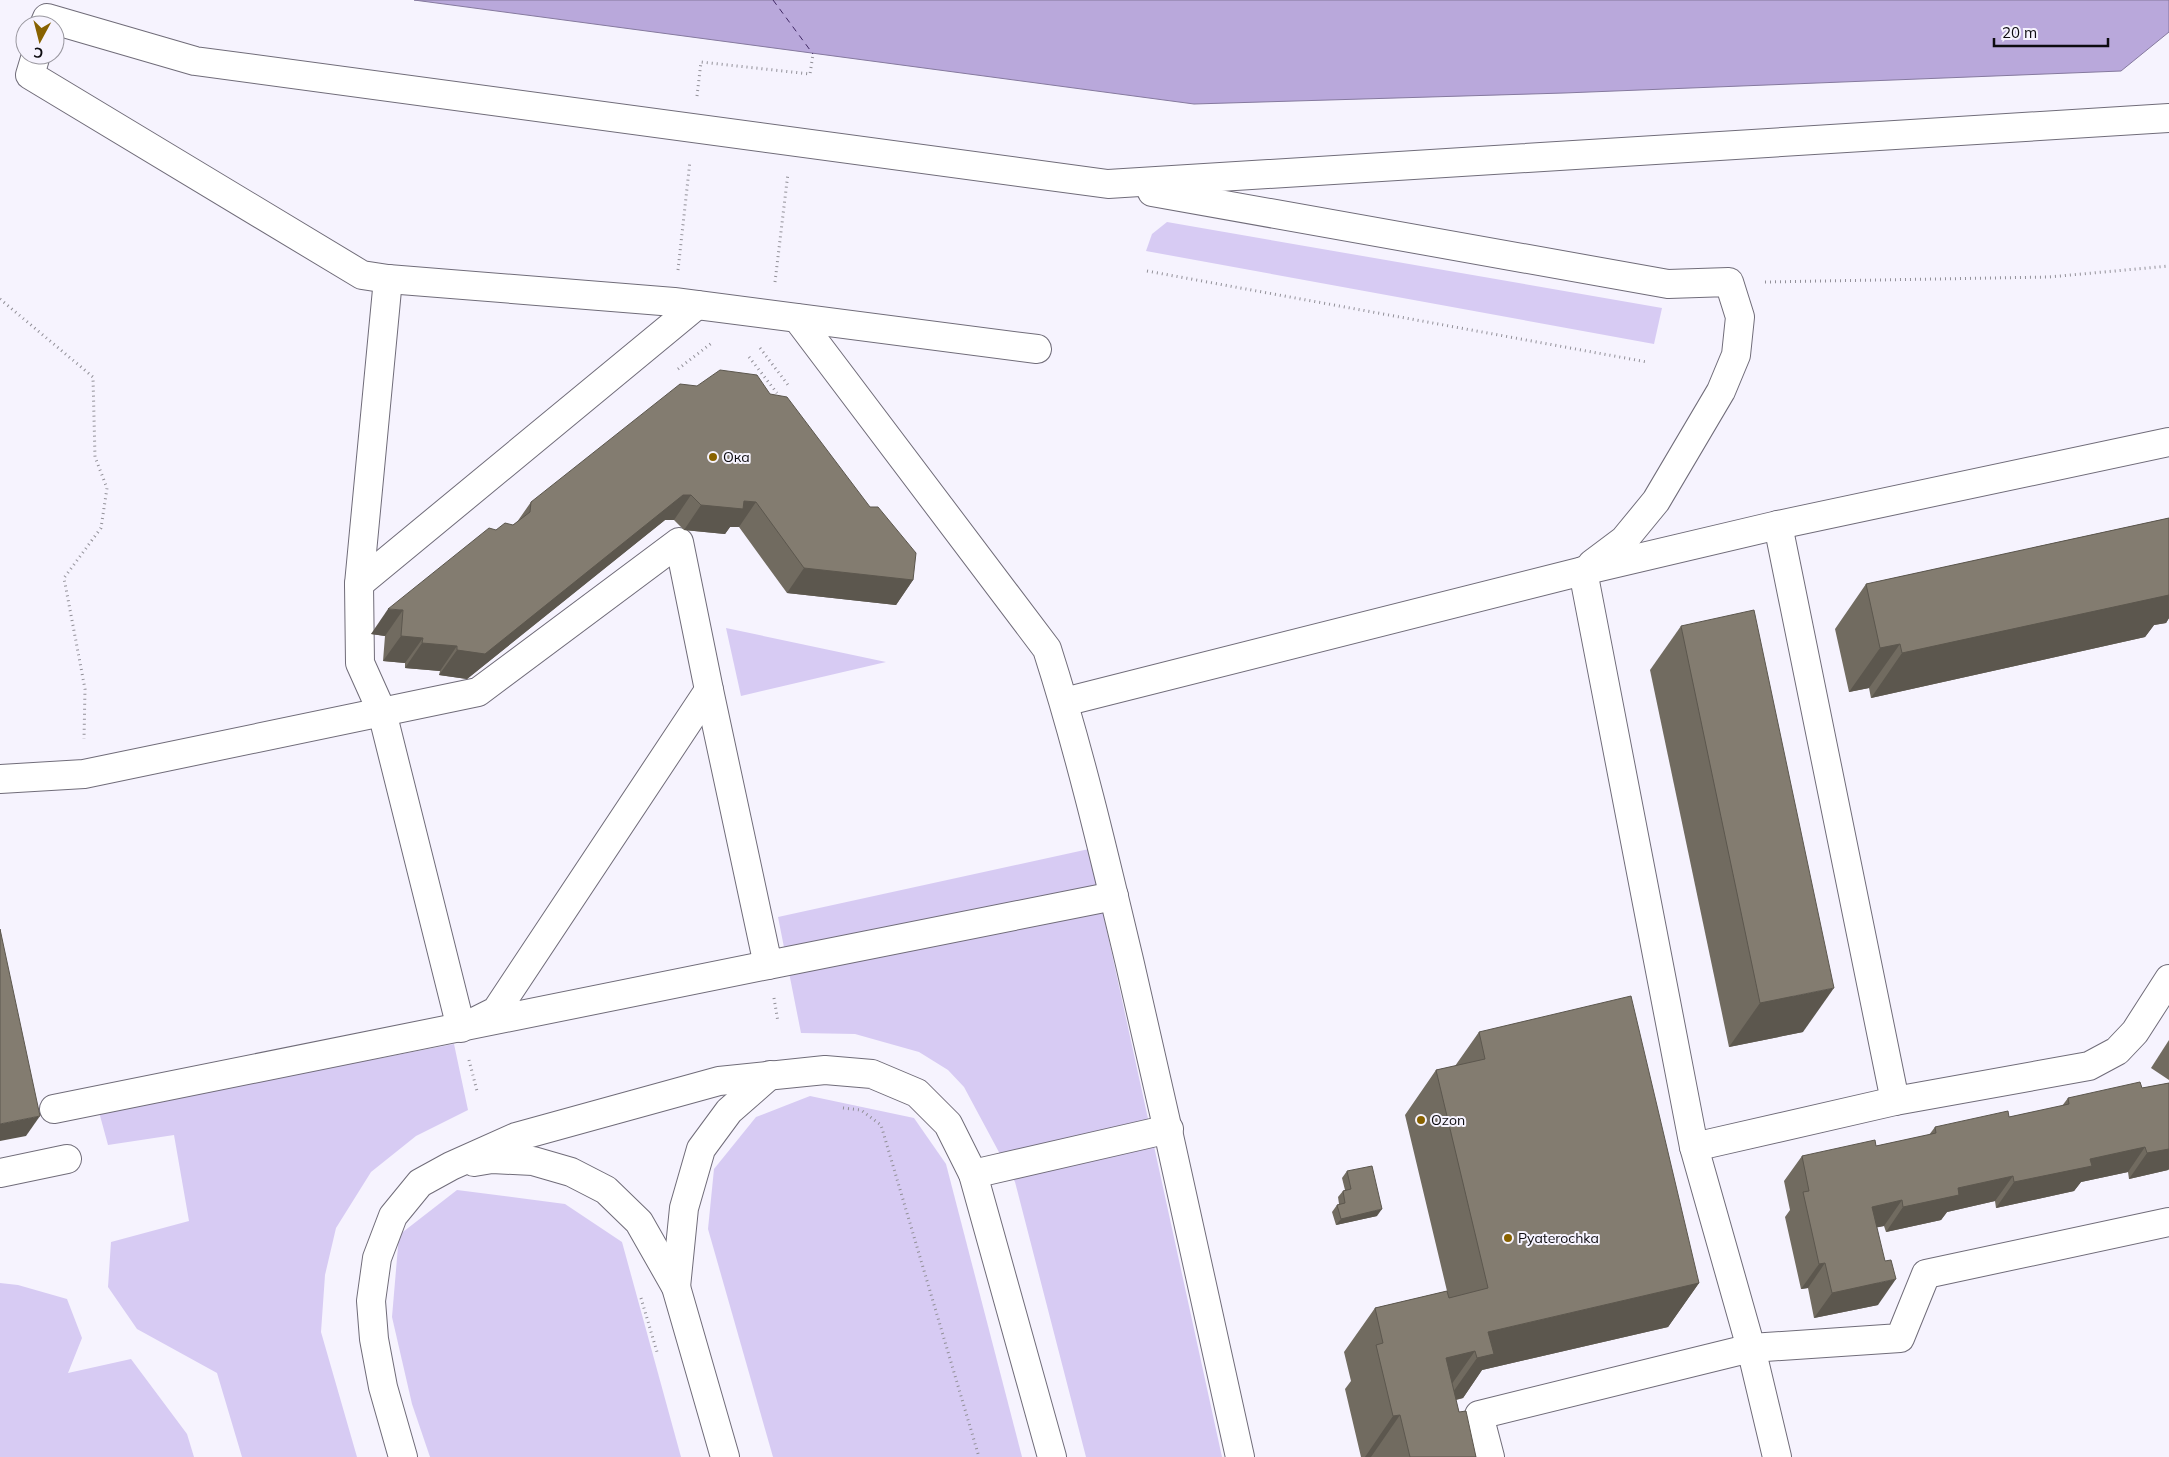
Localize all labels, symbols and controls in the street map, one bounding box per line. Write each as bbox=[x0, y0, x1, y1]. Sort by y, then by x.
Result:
north arrow bbox=[15, 15, 65, 65]
scale bar bbox=[1994, 15, 2108, 47]
text: 20 m bbox=[2002, 23, 2037, 42]
text: С bbox=[33, 43, 44, 62]
place label: Ока bbox=[723, 448, 750, 466]
marker: Ока bbox=[707, 451, 719, 463]
place label: Ozon bbox=[1431, 1111, 1465, 1129]
marker: Ozon bbox=[1415, 1114, 1427, 1126]
place label: Pyaterochka bbox=[1518, 1229, 1599, 1247]
marker: Pyaterochka bbox=[1502, 1232, 1514, 1244]

